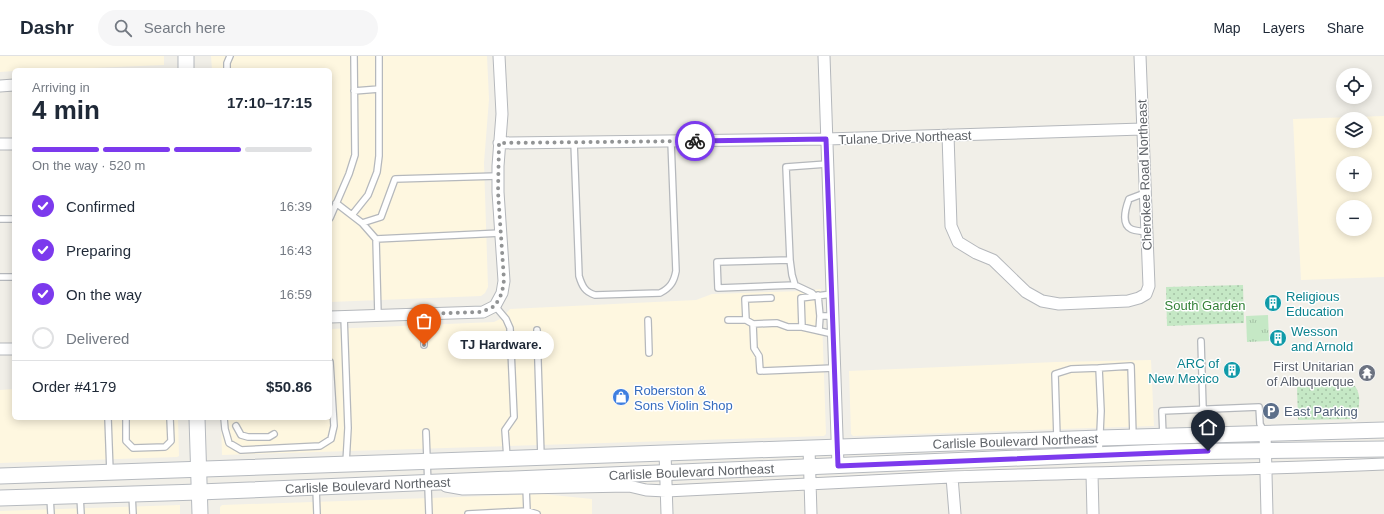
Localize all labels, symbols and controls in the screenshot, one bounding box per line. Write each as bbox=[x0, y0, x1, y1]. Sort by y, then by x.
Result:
search box bbox=[98, 10, 378, 46]
text: Dashr bbox=[20, 17, 74, 38]
icon: search bbox=[112, 17, 134, 39]
text: Search here bbox=[144, 19, 226, 36]
text: Map bbox=[1213, 20, 1241, 36]
text: Layers bbox=[1263, 20, 1305, 36]
text: Share bbox=[1327, 20, 1364, 36]
map controls bbox=[1336, 68, 1372, 236]
button: locate bbox=[1336, 68, 1372, 104]
text: Arriving in bbox=[32, 80, 90, 95]
text: 17:10–17:15 bbox=[227, 94, 312, 111]
text: 4 min bbox=[32, 95, 100, 125]
street label: Cherokee Road Northeast bbox=[1134, 99, 1155, 251]
button: layers bbox=[1336, 112, 1372, 148]
courier bbox=[675, 121, 715, 161]
street label: Tulane Drive Northeast bbox=[838, 128, 972, 147]
icon: bike bbox=[684, 130, 706, 152]
button: + bbox=[1336, 156, 1372, 192]
text: On the way · 520 m bbox=[32, 158, 145, 173]
icon: check bbox=[32, 195, 54, 217]
text: Confirmed bbox=[66, 198, 135, 215]
text: 16:39 bbox=[279, 199, 312, 214]
button: − bbox=[1336, 200, 1372, 236]
icon: check bbox=[32, 239, 54, 261]
text: Preparing bbox=[66, 242, 131, 259]
text: 16:43 bbox=[279, 243, 312, 258]
icon: check bbox=[32, 283, 54, 305]
text: On the way bbox=[66, 286, 142, 303]
text: 16:59 bbox=[279, 287, 312, 302]
place label: Religious Education bbox=[1286, 289, 1344, 319]
building icon: Religious Education bbox=[1263, 293, 1283, 313]
park label: South Garden bbox=[1165, 298, 1245, 313]
pin bbox=[407, 304, 441, 345]
icon: bag bbox=[413, 310, 435, 332]
place label: Wesson and Arnold bbox=[1291, 324, 1353, 354]
building icon: Wesson and Arnold bbox=[1268, 328, 1288, 348]
text: Delivered bbox=[66, 330, 129, 347]
callout: TJ Hardware. bbox=[448, 331, 554, 359]
text: TJ Hardware. bbox=[460, 337, 542, 352]
place label: ARC of New Mexico bbox=[1148, 356, 1219, 386]
place label: First Unitarian of Albuquerque bbox=[1267, 359, 1354, 389]
building icon: ARC of New Mexico bbox=[1222, 360, 1242, 380]
temple icon: First Unitarian of Albuquerque bbox=[1357, 363, 1377, 383]
text: Order #4179 bbox=[32, 378, 116, 395]
text: $50.86 bbox=[266, 378, 312, 395]
place label: Roberston & Sons Violin Shop bbox=[634, 383, 733, 413]
shop icon: Roberston & Sons Violin Shop bbox=[611, 387, 631, 407]
parking icon: East Parking bbox=[1261, 401, 1281, 421]
place label: East Parking bbox=[1284, 404, 1358, 419]
pin bbox=[1191, 410, 1225, 451]
icon: home bbox=[1197, 416, 1219, 438]
street label: Carlisle Boulevard Northeast bbox=[932, 431, 1099, 452]
street label: Carlisle Boulevard Northeast bbox=[608, 461, 775, 483]
street label: Carlisle Boulevard Northeast bbox=[285, 475, 451, 496]

